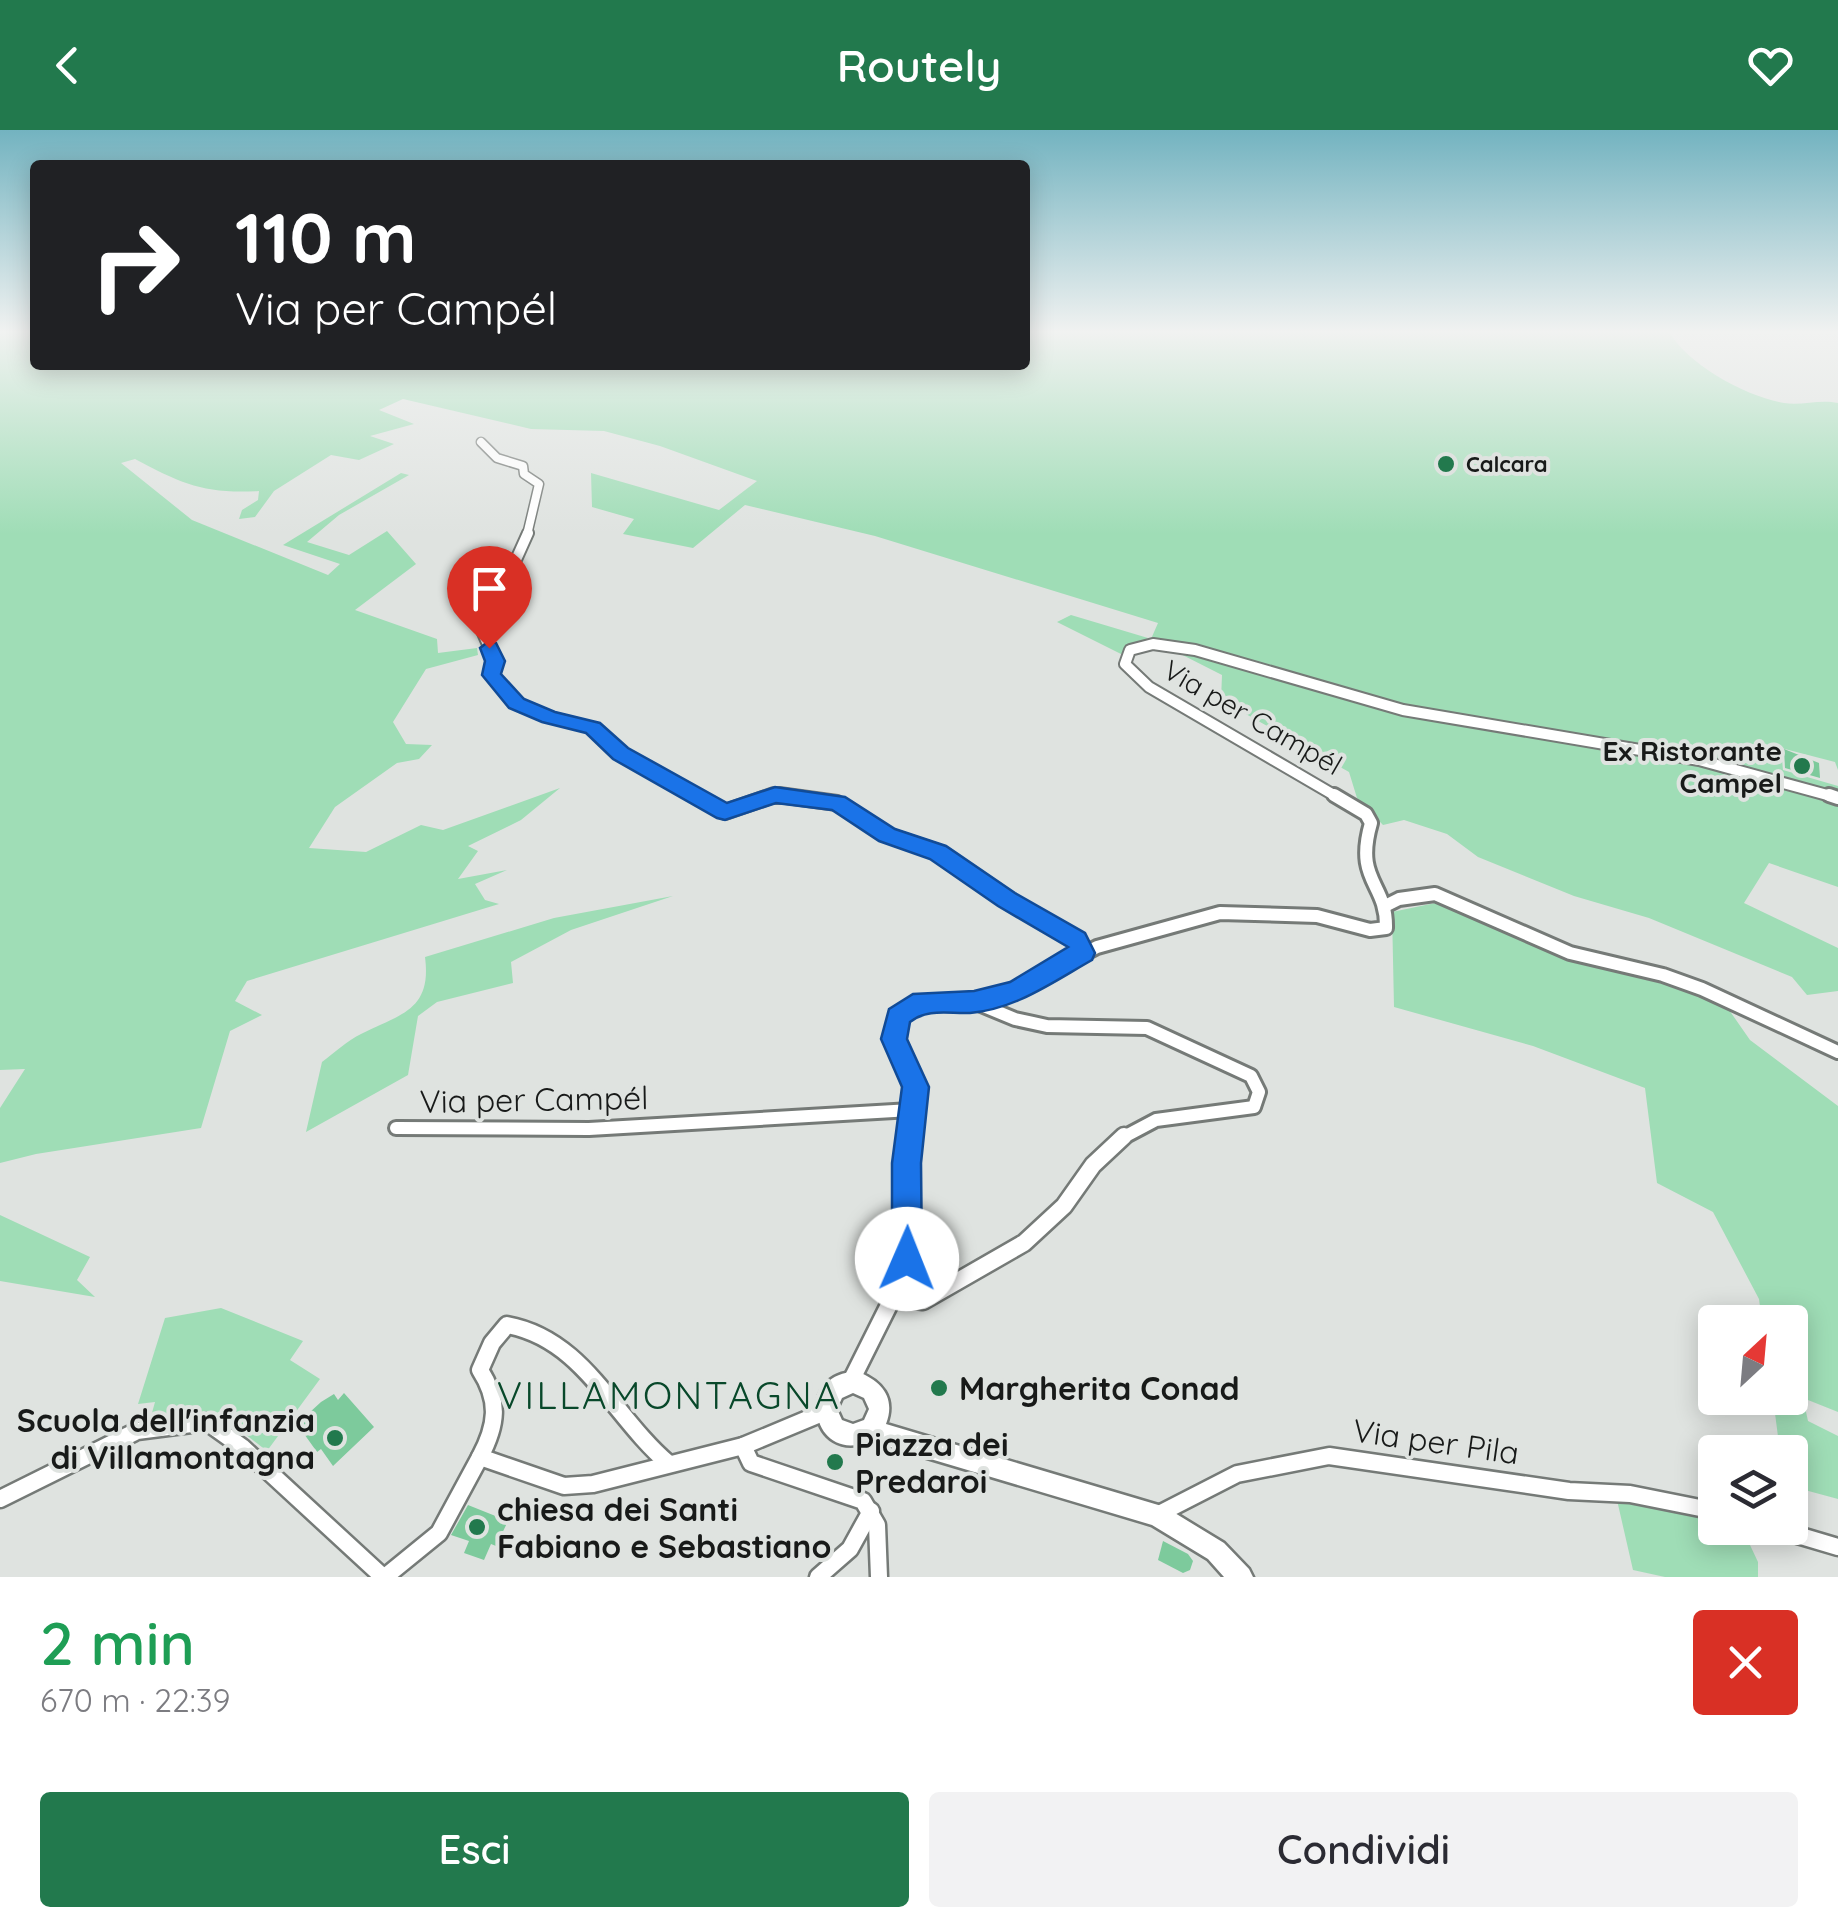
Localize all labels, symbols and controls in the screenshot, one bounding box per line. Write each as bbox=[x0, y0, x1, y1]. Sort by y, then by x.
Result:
text: Routely bbox=[837, 37, 1001, 93]
icon: back bbox=[40, 38, 95, 93]
icon: heart bbox=[1743, 38, 1798, 93]
text: 110 m bbox=[235, 193, 417, 281]
icon: right bbox=[70, 200, 200, 330]
text: Via per Campél bbox=[235, 280, 557, 336]
place label: Calcara bbox=[1466, 450, 1548, 478]
marker: Calcara bbox=[1435, 453, 1457, 475]
pin bbox=[447, 546, 532, 649]
icon: arrive bbox=[462, 561, 517, 616]
street label: Via per Campél bbox=[1157, 652, 1349, 782]
place label: Ex Ristorante Campel bbox=[1602, 733, 1782, 800]
marker: Ex Ristorante Campel bbox=[1791, 755, 1813, 777]
street label: Via per Campél bbox=[419, 1077, 649, 1121]
position arrow bbox=[855, 1207, 959, 1311]
north arrow bbox=[1698, 1305, 1808, 1415]
map controls bbox=[1698, 1305, 1808, 1545]
place label: Margherita Conad bbox=[959, 1368, 1240, 1408]
district label: VILLAMONTAGNA bbox=[497, 1371, 841, 1419]
marker: Margherita Conad bbox=[928, 1377, 950, 1399]
place label: Scuola dell'infanzia di Villamontagna bbox=[17, 1400, 315, 1477]
street label: Via per Pila bbox=[1350, 1410, 1522, 1472]
place label: Piazza dei Predaroi bbox=[855, 1424, 1009, 1501]
marker: Scuola dell'infanzia di Villamontagna bbox=[324, 1427, 346, 1449]
button: layers bbox=[1698, 1435, 1808, 1545]
marker: Piazza dei Predaroi bbox=[824, 1451, 846, 1473]
place label: chiesa dei Santi Fabiano e Sebastiano bbox=[497, 1489, 831, 1566]
marker: chiesa dei Santi Fabiano e Sebastiano bbox=[466, 1516, 488, 1538]
text: 2 min bbox=[40, 1605, 195, 1680]
button: close bbox=[1693, 1610, 1798, 1715]
text: 670 m · 22:39 bbox=[40, 1680, 230, 1720]
button: Esci bbox=[40, 1792, 909, 1907]
button: Condividi bbox=[929, 1792, 1798, 1907]

